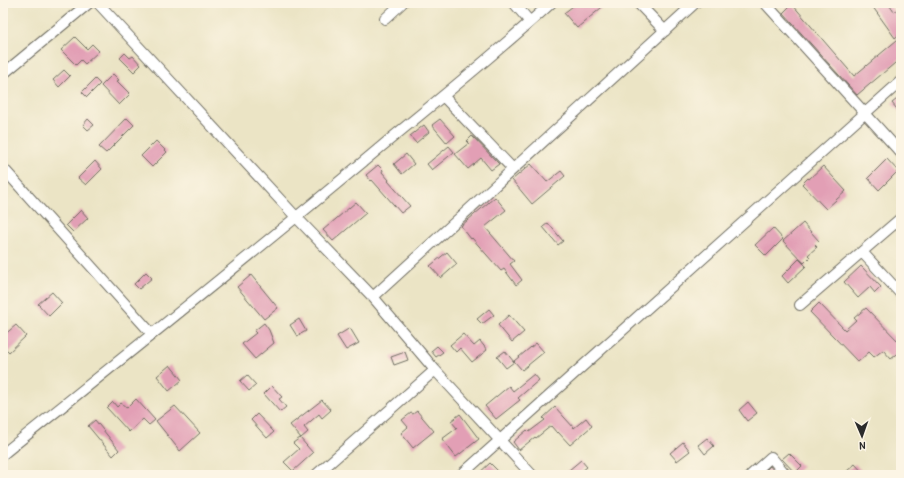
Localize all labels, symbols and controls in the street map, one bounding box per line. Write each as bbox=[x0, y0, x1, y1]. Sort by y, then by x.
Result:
north arrow bbox=[842, 416, 882, 456]
text: N bbox=[859, 439, 866, 453]

